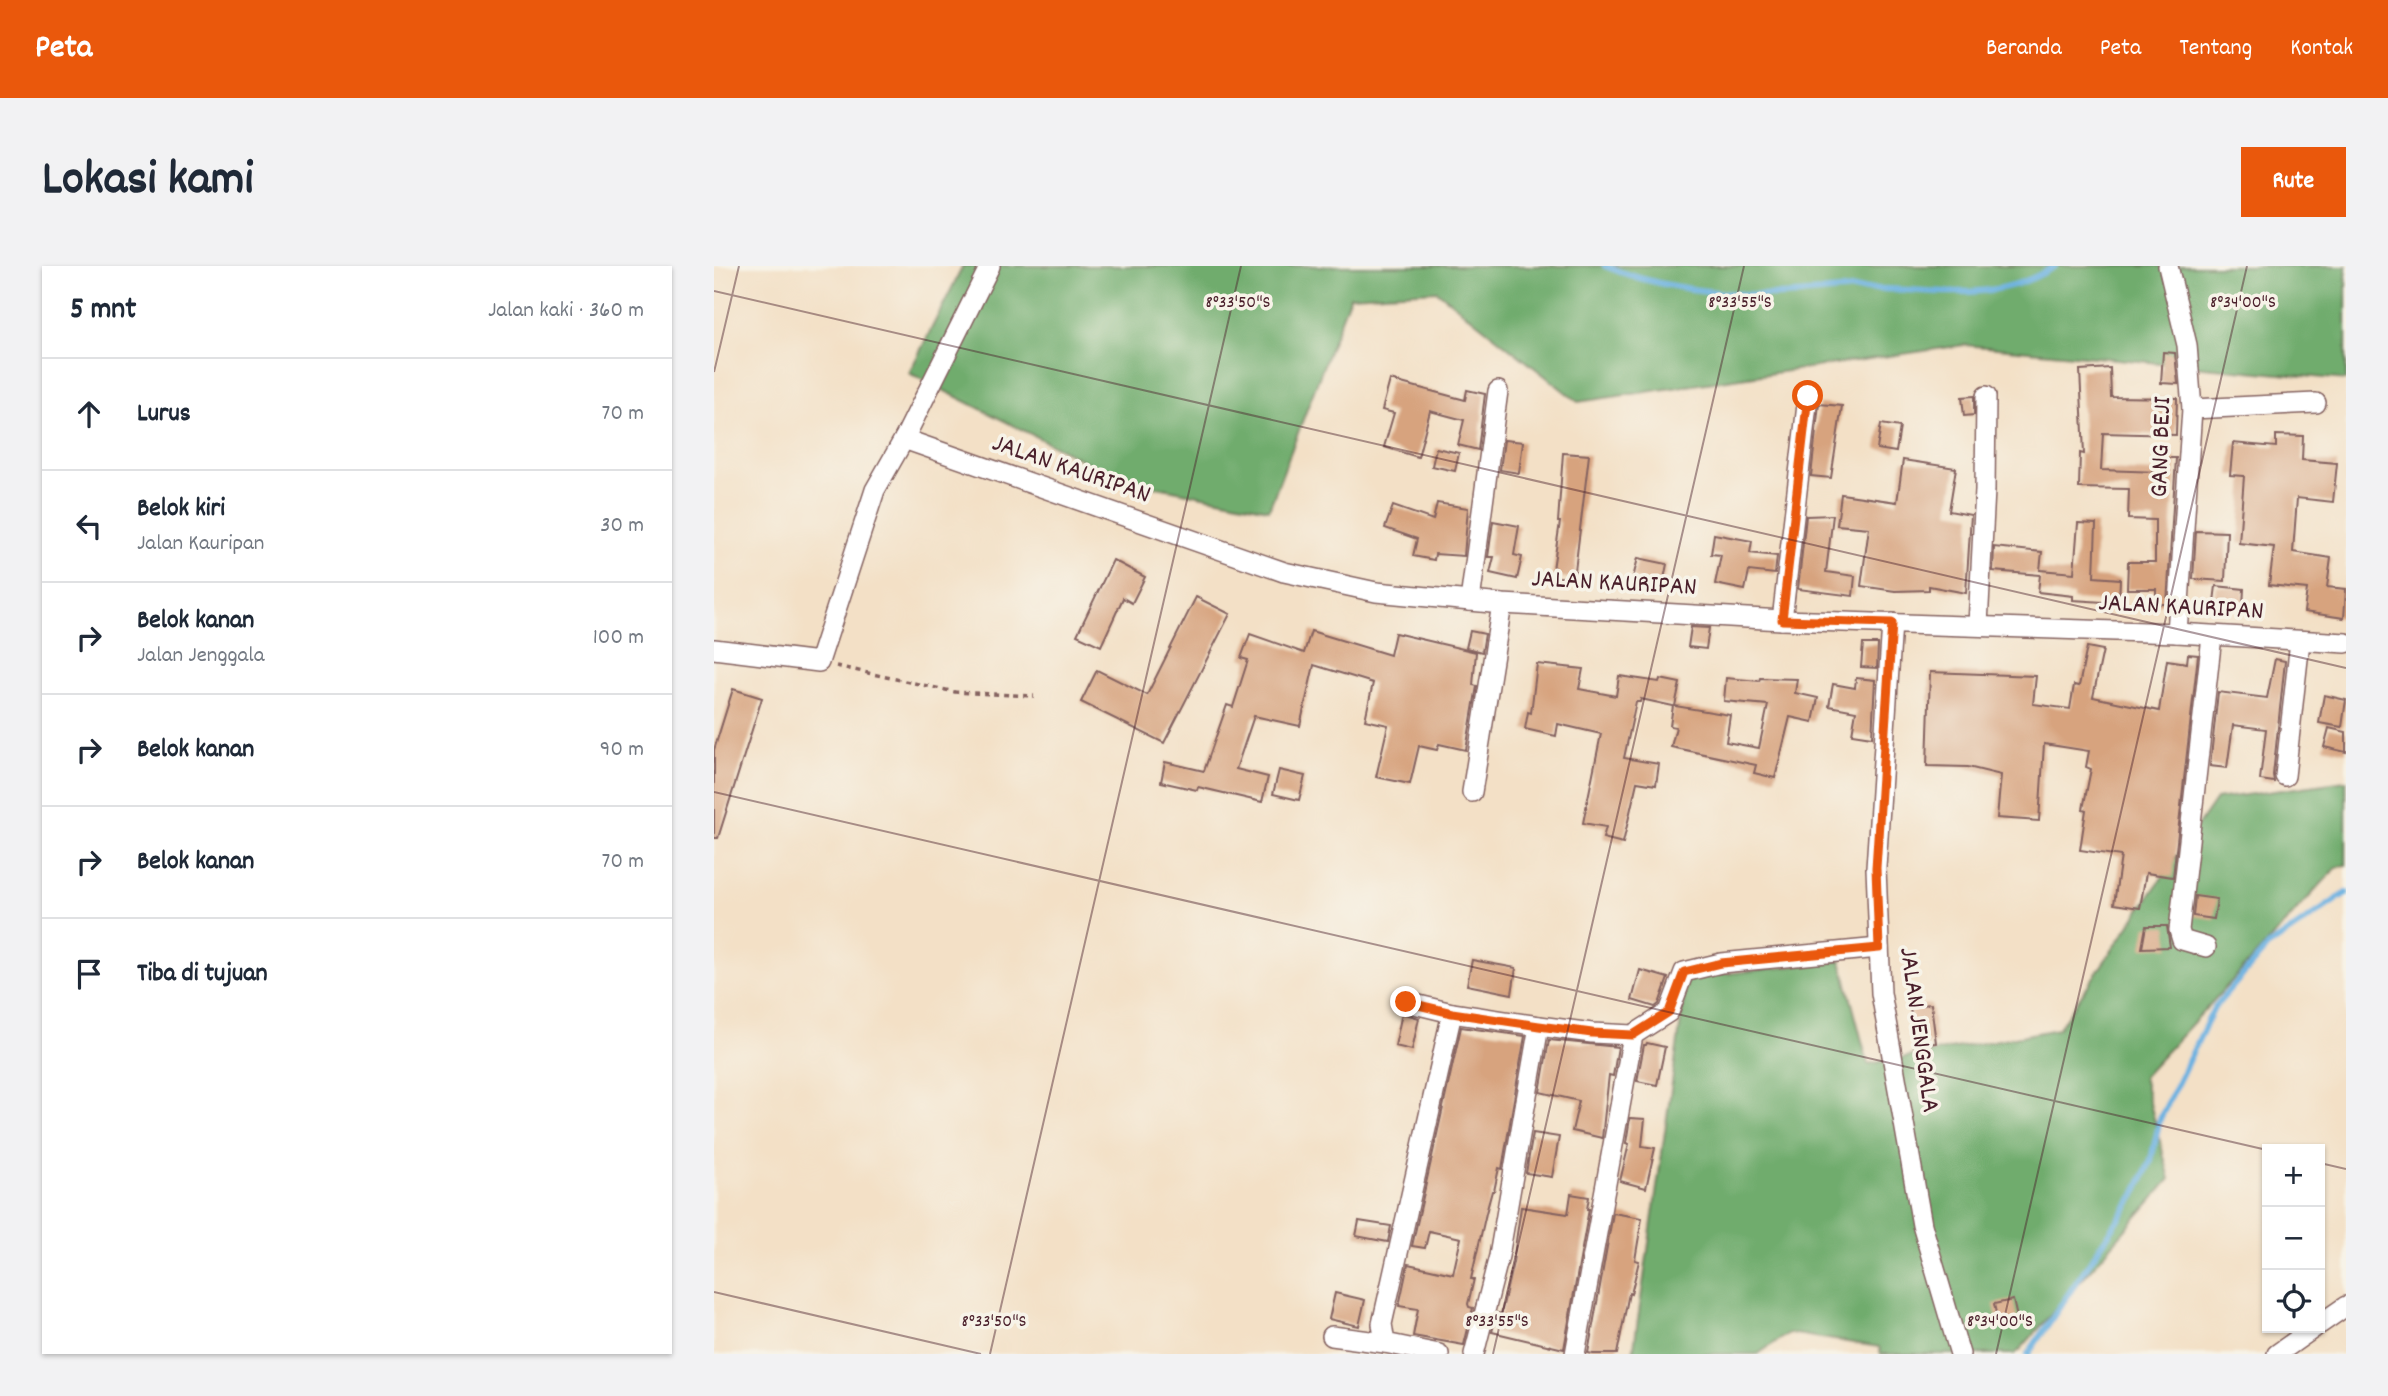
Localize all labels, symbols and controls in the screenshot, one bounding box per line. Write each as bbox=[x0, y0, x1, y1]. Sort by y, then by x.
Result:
text: Peta bbox=[35, 26, 92, 73]
text: Beranda bbox=[1986, 32, 2062, 66]
text: Peta bbox=[2100, 32, 2141, 66]
text: Tentang bbox=[2179, 32, 2252, 66]
text: Kontak bbox=[2290, 32, 2353, 66]
text: Lokasi kami bbox=[42, 147, 253, 217]
button: Rute bbox=[2241, 147, 2346, 217]
text: 5 mnt bbox=[70, 290, 136, 333]
text: 8°33'50"S bbox=[1205, 291, 1271, 316]
text: 8°33'55"S bbox=[1708, 291, 1772, 316]
text: 8°34'00"S bbox=[2210, 291, 2276, 316]
text: Jalan kaki · 360 m bbox=[488, 295, 644, 328]
route start bbox=[1792, 380, 1823, 411]
icon: ahead bbox=[70, 395, 108, 433]
text: Lurus bbox=[137, 396, 191, 433]
street label: GANG BEJI bbox=[2142, 396, 2182, 498]
text: 70 m bbox=[602, 398, 644, 431]
street label: JALAN KAURIPAN bbox=[987, 426, 1155, 514]
text: Belok kiri bbox=[137, 491, 225, 528]
icon: left bbox=[70, 507, 108, 545]
text: 30 m bbox=[600, 510, 644, 543]
text: Jalan Kauripan bbox=[137, 528, 264, 561]
street label: JALAN KAURIPAN bbox=[1530, 561, 1698, 607]
street label: JALAN KAURIPAN bbox=[2097, 585, 2265, 631]
text: Belok kanan bbox=[137, 603, 254, 640]
icon: right bbox=[70, 619, 108, 657]
text: 100 m bbox=[593, 622, 644, 655]
text: Jalan Jenggala bbox=[137, 640, 265, 673]
icon: right bbox=[70, 731, 108, 769]
text: Belok kanan bbox=[137, 732, 254, 769]
text: 90 m bbox=[600, 734, 644, 767]
icon: right bbox=[70, 843, 108, 881]
text: Belok kanan bbox=[137, 844, 254, 881]
text: 70 m bbox=[602, 846, 644, 879]
street label: JALAN JENGGALA bbox=[1888, 945, 1948, 1115]
icon: arrive bbox=[70, 955, 108, 993]
text: Tiba di tujuan bbox=[137, 956, 268, 993]
route end bbox=[1390, 986, 1421, 1017]
map controls bbox=[2262, 1144, 2325, 1333]
button: + bbox=[2262, 1144, 2325, 1207]
button: − bbox=[2262, 1207, 2325, 1270]
button: locate bbox=[2262, 1270, 2325, 1333]
text: 8°33'50"S bbox=[961, 1310, 1027, 1335]
text: 8°33'55"S bbox=[1465, 1310, 1529, 1335]
text: 8°34'00"S bbox=[1967, 1310, 2033, 1335]

